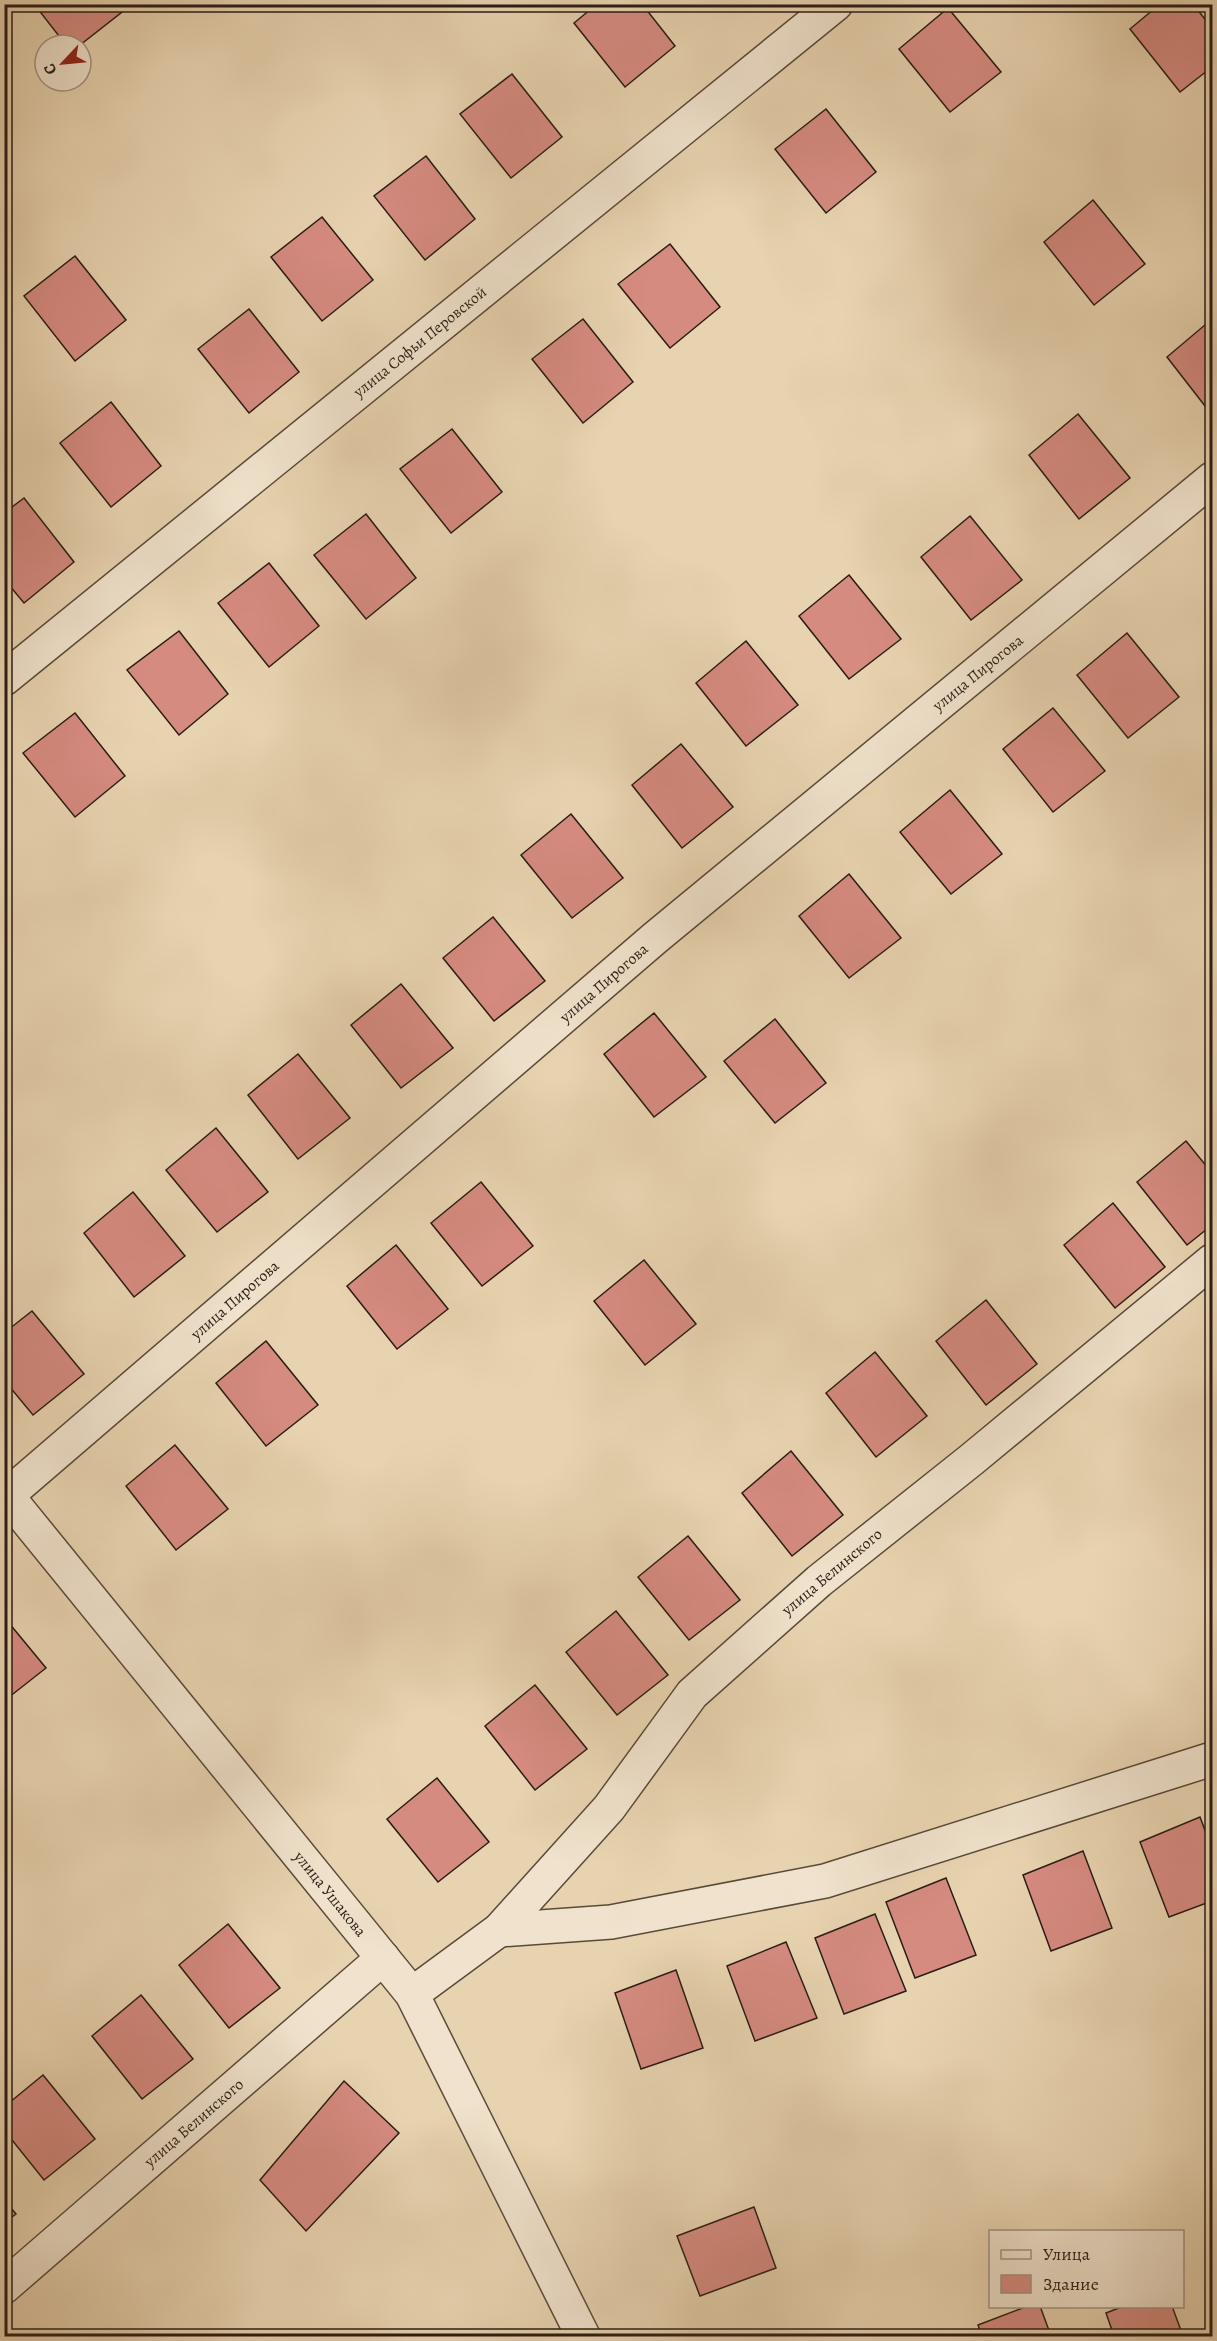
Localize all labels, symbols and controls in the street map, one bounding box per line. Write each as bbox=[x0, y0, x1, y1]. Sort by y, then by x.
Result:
north arrow bbox=[33, 33, 93, 93]
text: С bbox=[38, 60, 62, 78]
street label: улица Софьи Перовской bbox=[348, 281, 491, 403]
street label: улица Пирогова bbox=[927, 629, 1028, 717]
street label: улица Пирогова bbox=[554, 938, 654, 1028]
street label: улица Пирогова bbox=[185, 1255, 285, 1345]
street label: улица Белинского bbox=[776, 1523, 887, 1621]
street label: улица Ушакова bbox=[288, 1846, 372, 1942]
street label: улица Белинского bbox=[139, 2074, 248, 2173]
legend bbox=[989, 2230, 1184, 2308]
text: Улица bbox=[1043, 2242, 1091, 2266]
text: Здание bbox=[1043, 2272, 1099, 2296]

